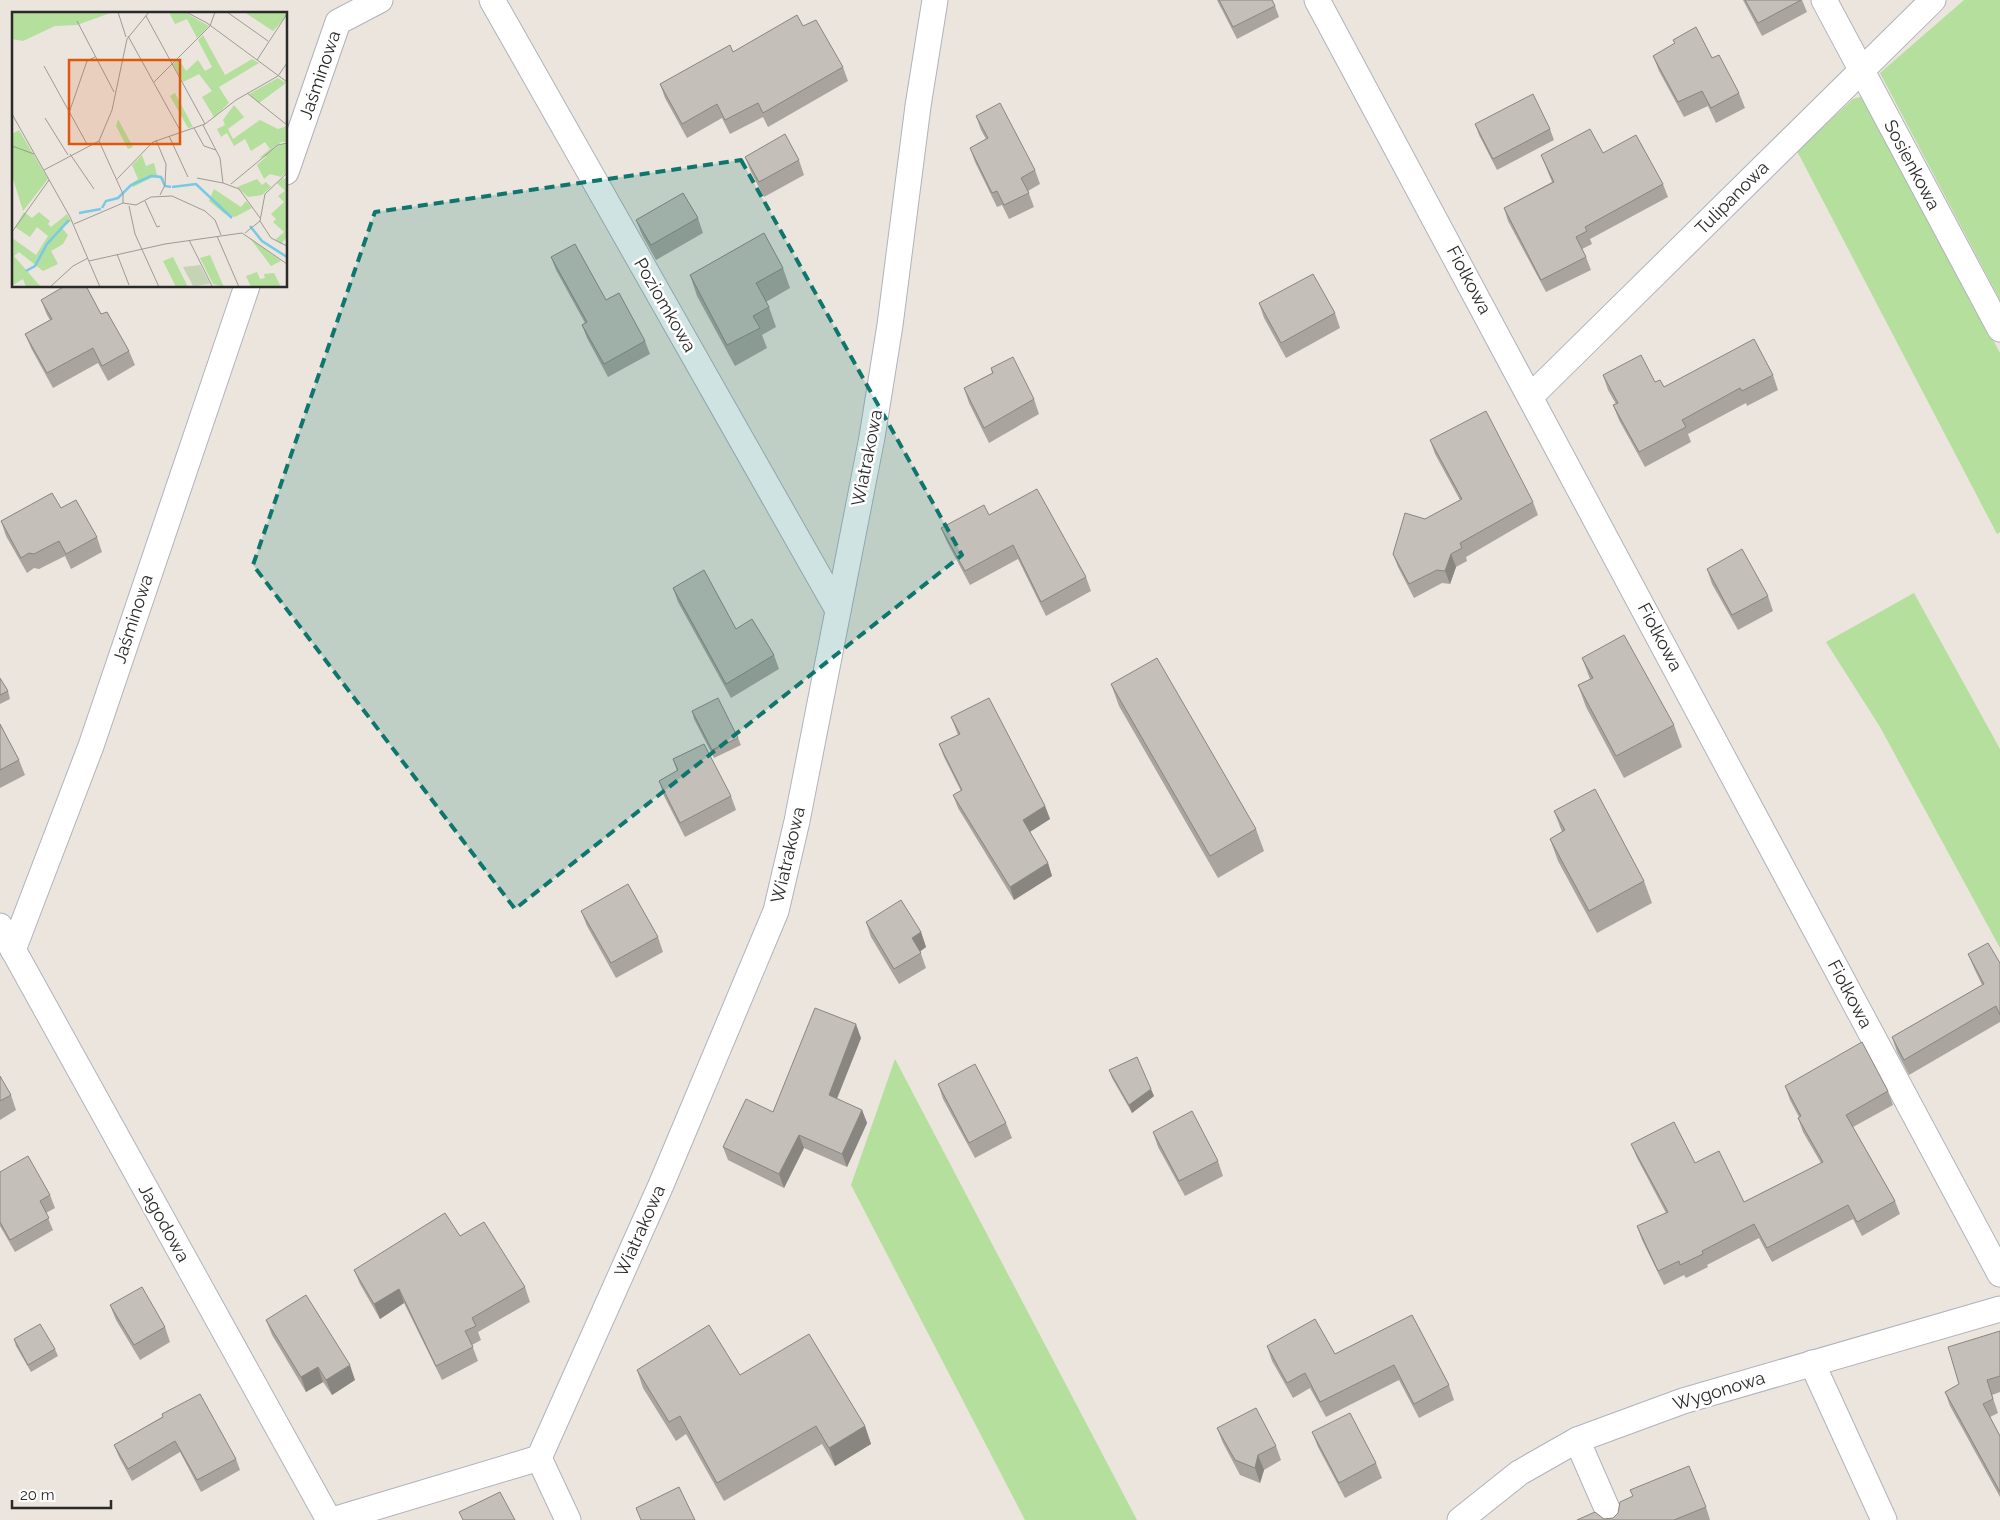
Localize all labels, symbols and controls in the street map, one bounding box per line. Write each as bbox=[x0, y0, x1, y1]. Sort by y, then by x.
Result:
inset map bbox=[12, 12, 288, 288]
street label: Jaśminowa bbox=[295, 28, 345, 122]
street label: Sosienkowa bbox=[1880, 116, 1945, 213]
street label: Tulipanowa bbox=[1691, 157, 1773, 239]
street label: Fiołkowa bbox=[1443, 242, 1496, 317]
street label: Poziomkowa bbox=[630, 254, 701, 356]
street label: Wiatrakowa bbox=[847, 408, 886, 508]
street label: Jaśminowa bbox=[108, 572, 157, 666]
street label: Fiołkowa bbox=[1634, 599, 1687, 674]
street label: Wiatrakowa bbox=[766, 805, 809, 905]
street label: Fiołkowa bbox=[1824, 956, 1877, 1031]
street label: Jagodowa bbox=[134, 1180, 194, 1265]
street label: Wiatrakowa bbox=[610, 1182, 669, 1280]
street label: Wygonowa bbox=[1670, 1367, 1767, 1414]
scale bar bbox=[12, 1478, 111, 1510]
text: 20 m bbox=[20, 1486, 55, 1504]

